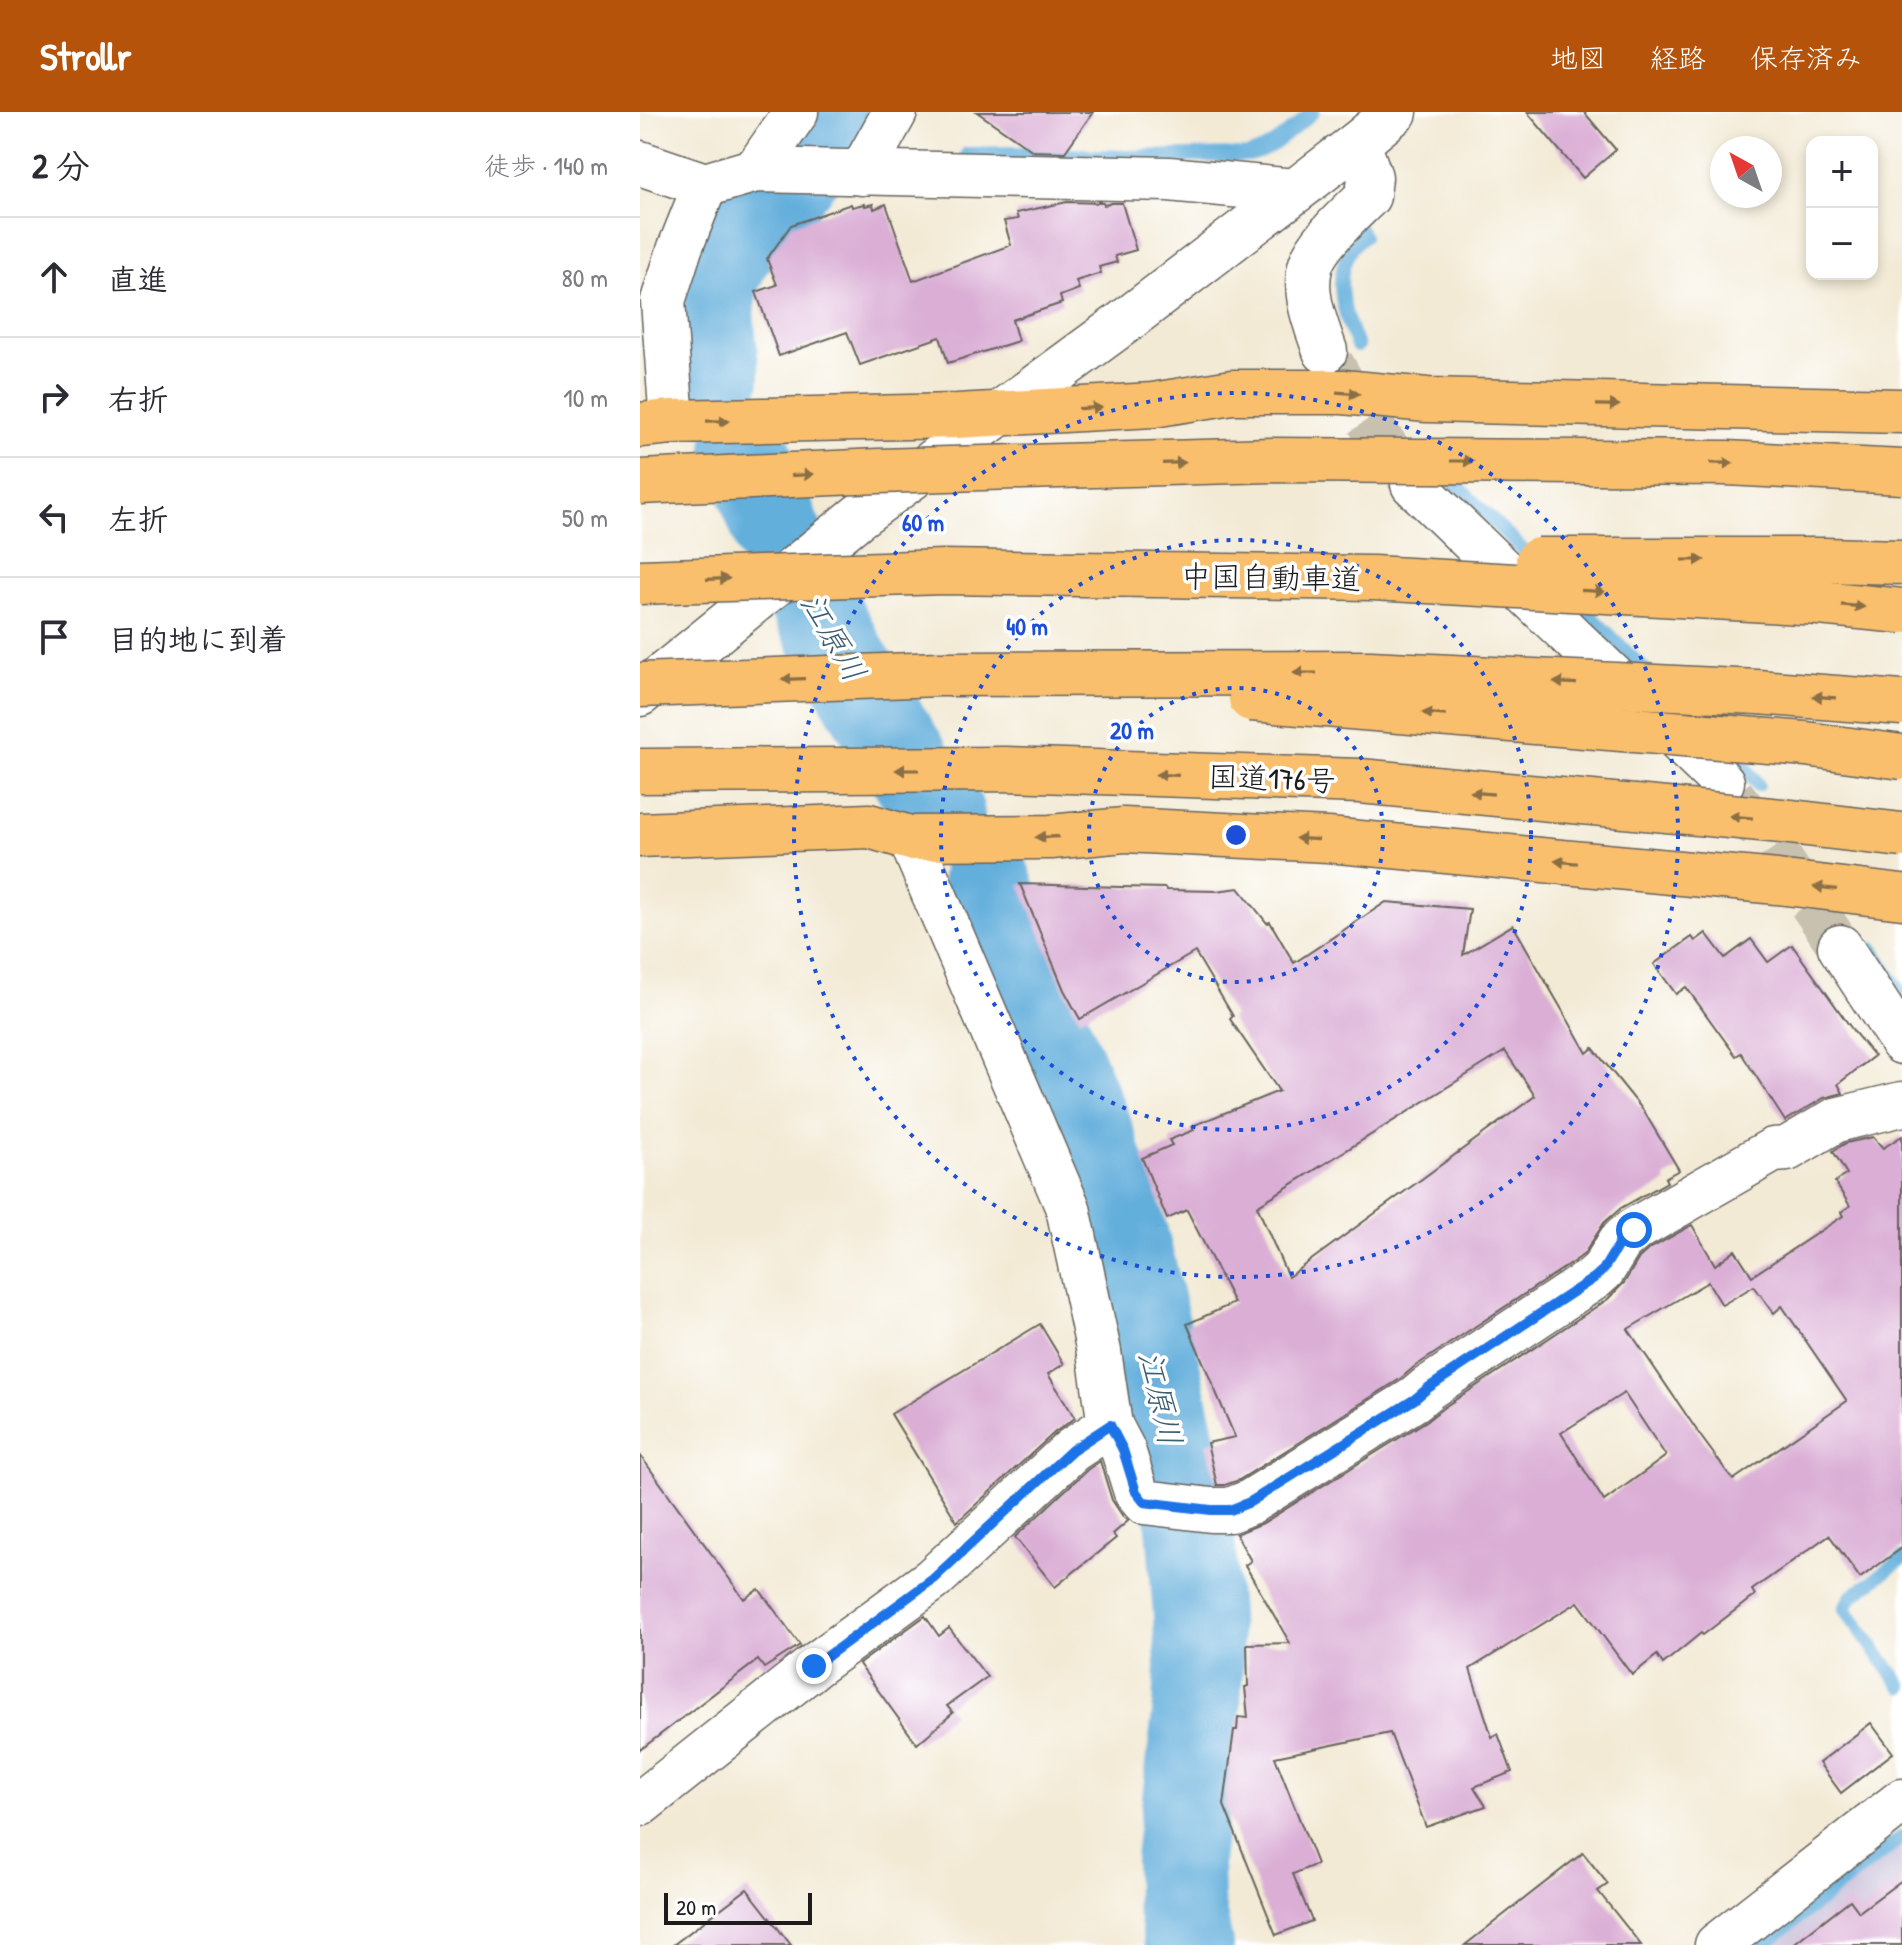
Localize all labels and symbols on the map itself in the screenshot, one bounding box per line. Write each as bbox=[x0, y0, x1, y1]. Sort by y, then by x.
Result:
north arrow bbox=[1710, 136, 1782, 208]
one-way arrow bbox=[1336, 387, 1361, 400]
one-way arrow bbox=[1596, 398, 1621, 411]
one-way arrow bbox=[1078, 402, 1103, 415]
one-way arrow bbox=[706, 415, 731, 428]
one-way arrow bbox=[1450, 455, 1475, 467]
one-way arrow bbox=[1162, 456, 1187, 469]
one-way arrow bbox=[1710, 457, 1735, 469]
one-way arrow bbox=[790, 468, 815, 481]
text: 60 m bbox=[902, 506, 944, 538]
one-way arrow bbox=[1681, 554, 1706, 566]
street label: 中国自動車道 bbox=[1181, 555, 1361, 599]
one-way arrow bbox=[706, 573, 731, 586]
one-way arrow bbox=[1581, 584, 1606, 597]
water label: 江原川 bbox=[791, 585, 877, 689]
one-way arrow bbox=[1841, 600, 1866, 613]
text: 40 m bbox=[1006, 610, 1048, 642]
one-way arrow bbox=[1292, 667, 1317, 679]
one-way arrow bbox=[780, 672, 805, 685]
one-way arrow bbox=[1552, 676, 1577, 689]
one-way arrow bbox=[1811, 690, 1836, 703]
one-way arrow bbox=[1421, 707, 1446, 720]
text: 20 m bbox=[1110, 714, 1154, 746]
street label: 国道176号 bbox=[1207, 756, 1337, 800]
one-way arrow bbox=[894, 764, 919, 776]
one-way arrow bbox=[1154, 768, 1179, 781]
one-way arrow bbox=[1469, 786, 1494, 799]
one-way arrow bbox=[1728, 811, 1753, 824]
centre of rings bbox=[1222, 821, 1250, 849]
one-way arrow bbox=[1034, 830, 1059, 843]
one-way arrow bbox=[1294, 832, 1319, 845]
one-way arrow bbox=[1553, 855, 1578, 868]
one-way arrow bbox=[1812, 881, 1837, 894]
route start bbox=[1616, 1212, 1652, 1248]
water label: 江原川 bbox=[1129, 1346, 1193, 1450]
route end bbox=[796, 1648, 832, 1684]
scale bar bbox=[664, 1889, 812, 1925]

